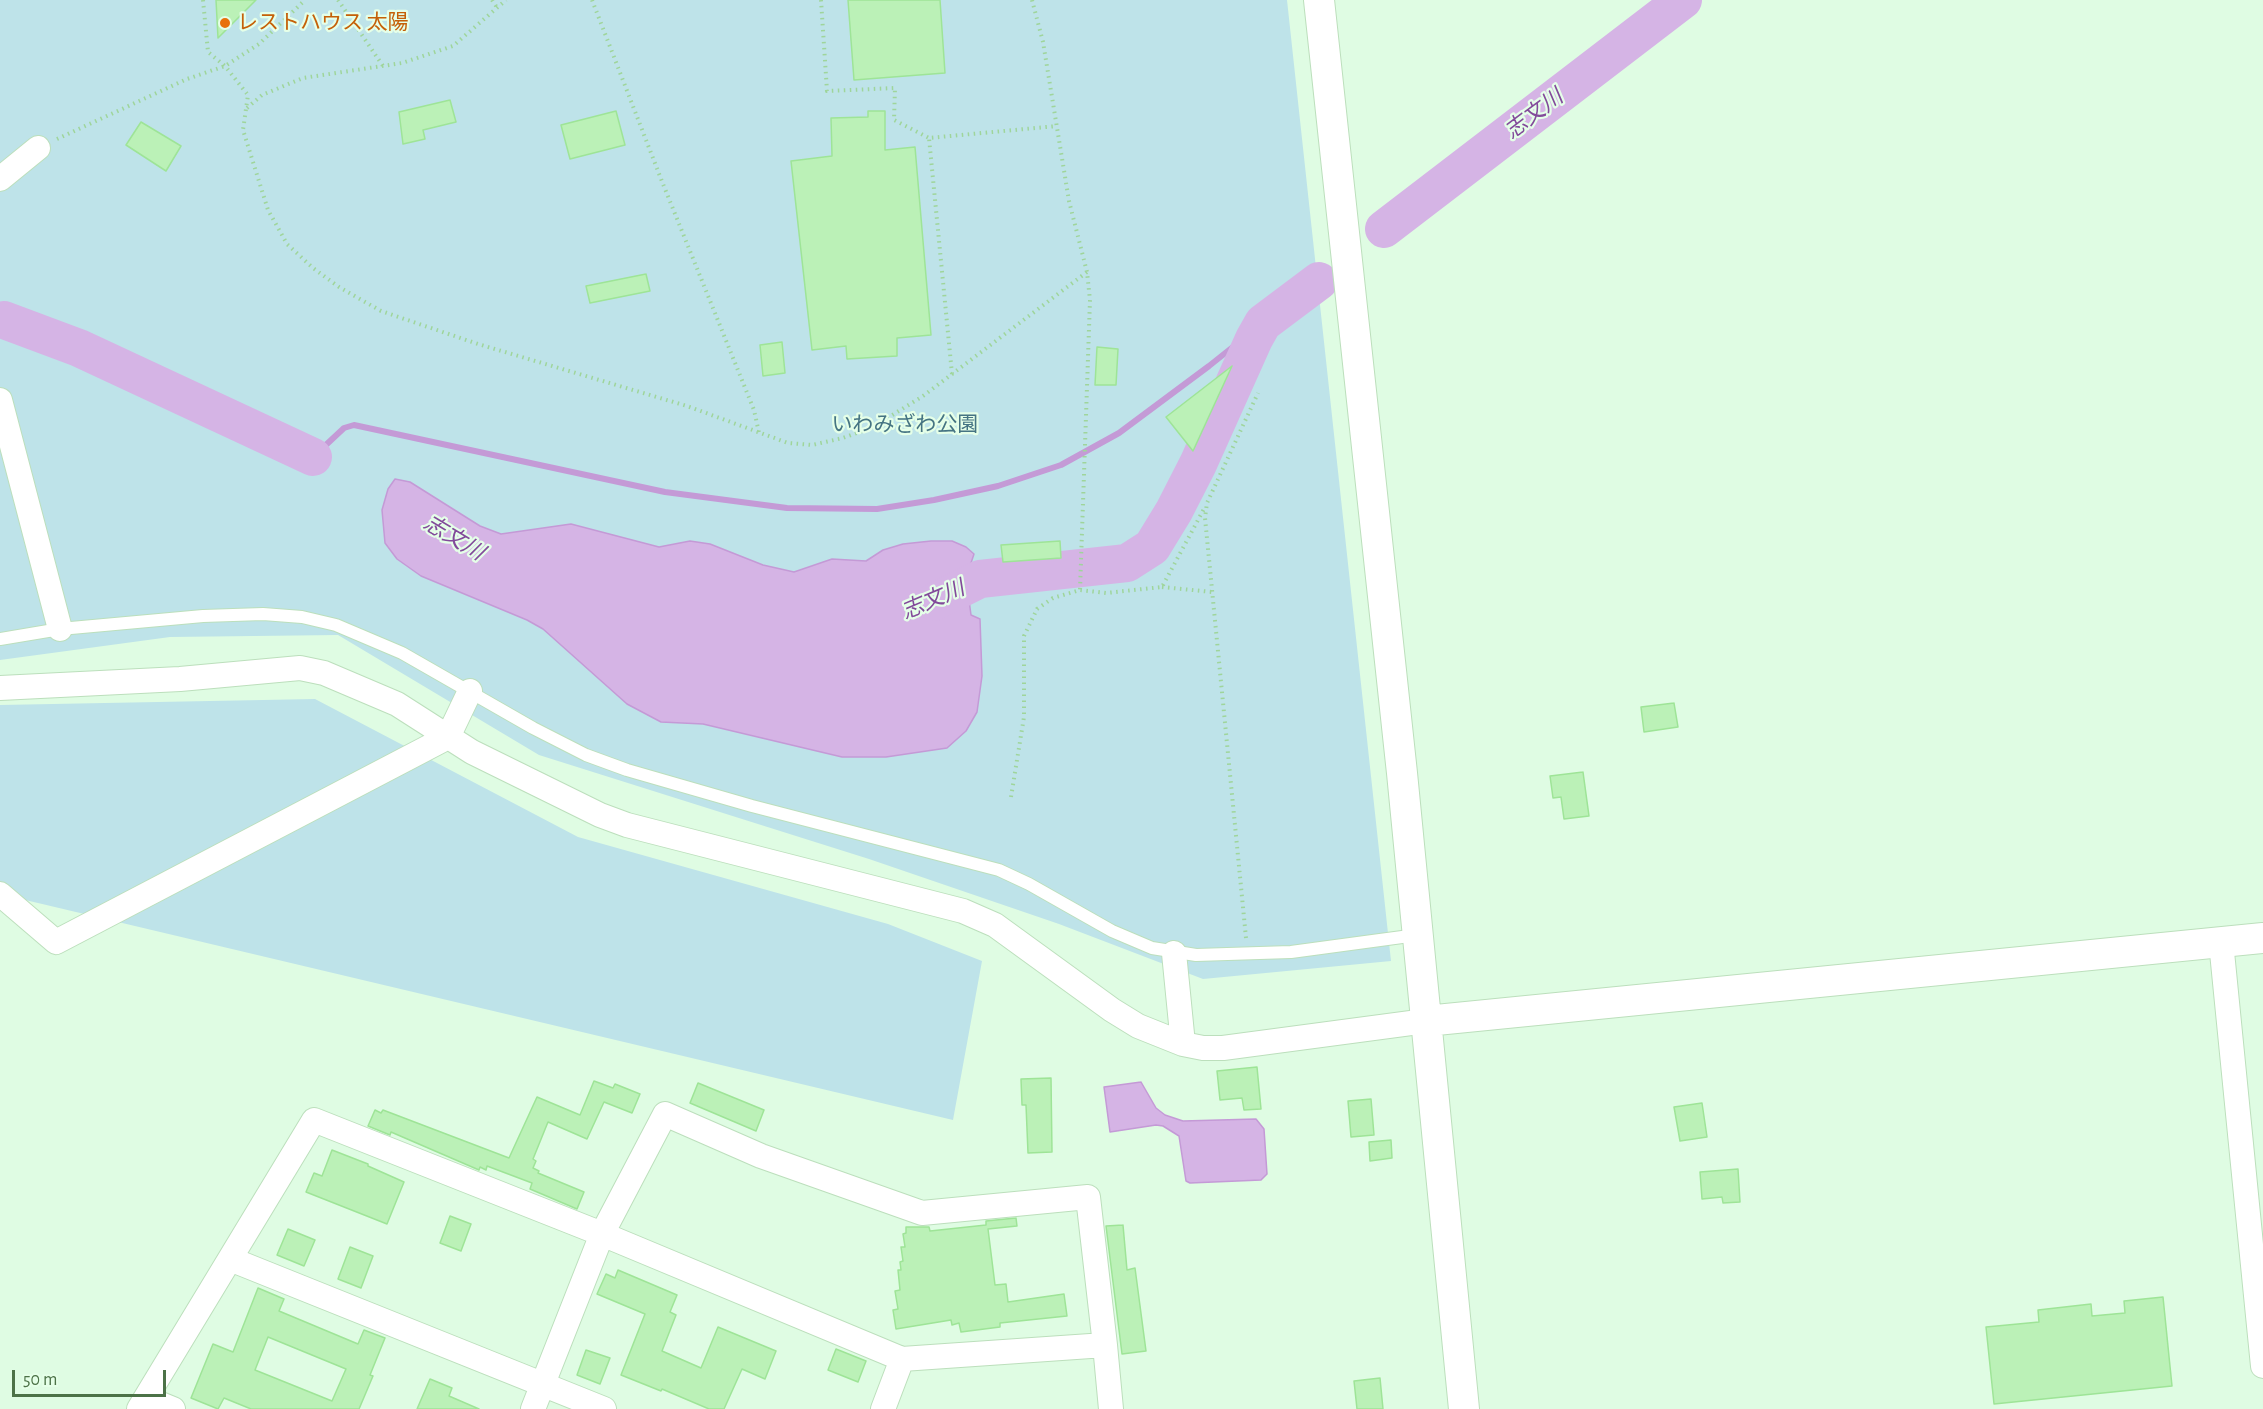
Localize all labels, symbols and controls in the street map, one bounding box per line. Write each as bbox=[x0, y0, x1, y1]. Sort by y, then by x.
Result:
place label: レストハウス 太陽 bbox=[237, 10, 408, 36]
marker: レストハウス 太陽 bbox=[218, 16, 232, 30]
water label: 志文川 bbox=[1500, 84, 1568, 144]
park label: いわみざわ公園 bbox=[832, 412, 978, 438]
water label: 志文川 bbox=[419, 510, 489, 566]
water label: 志文川 bbox=[897, 575, 969, 625]
scale bar bbox=[15, 1358, 170, 1396]
text: 50 m bbox=[23, 1371, 57, 1389]

